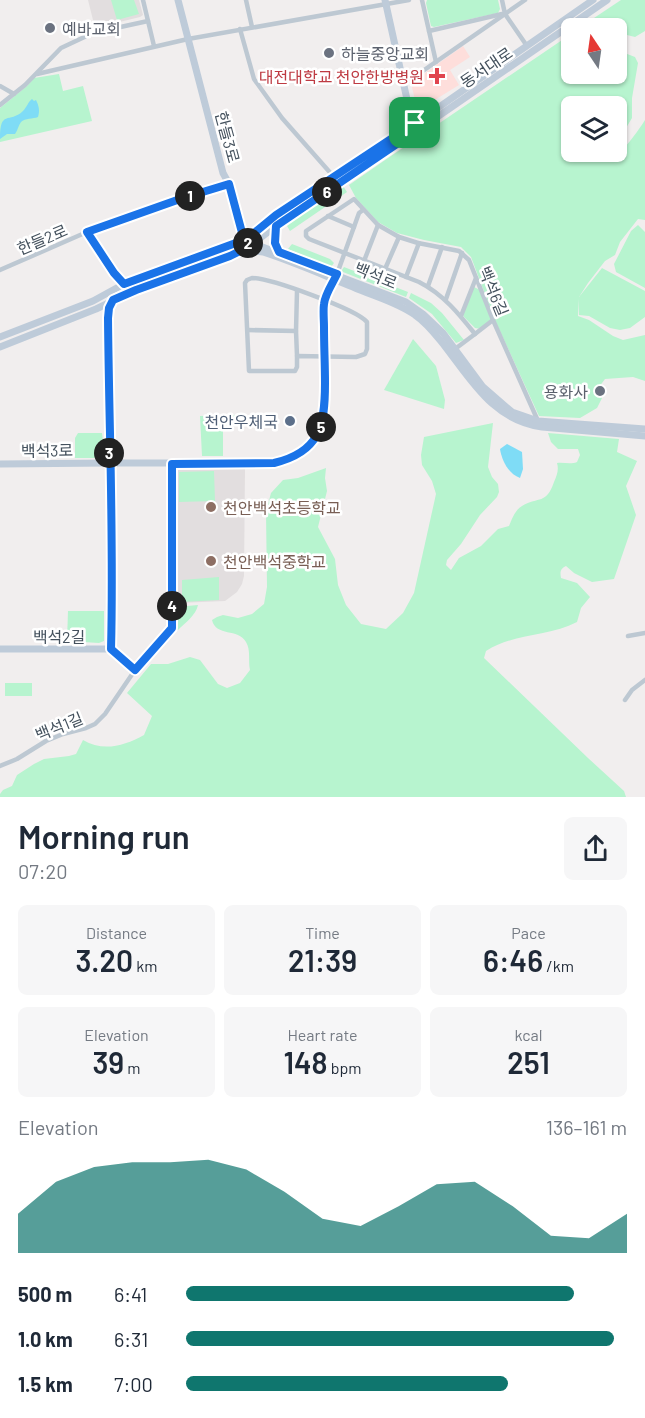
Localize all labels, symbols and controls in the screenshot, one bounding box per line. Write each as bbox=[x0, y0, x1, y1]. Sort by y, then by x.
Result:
north arrow bbox=[561, 18, 627, 84]
map controls bbox=[561, 18, 627, 162]
place label: 예바교회 bbox=[62, 19, 121, 38]
marker: 예바교회 bbox=[43, 21, 57, 35]
street label: 동서대로 bbox=[456, 43, 516, 91]
place label: 하늘중앙교회 bbox=[341, 44, 429, 63]
marker: 하늘중앙교회 bbox=[322, 46, 336, 60]
place label: 대전대학교 천안한방병원 bbox=[259, 67, 424, 86]
marker: 대전대학교 천안한방병원 bbox=[428, 67, 446, 85]
button: layers bbox=[561, 96, 627, 162]
pin bbox=[389, 97, 440, 148]
icon: arrive bbox=[398, 106, 431, 139]
street label: 한들3로 bbox=[212, 109, 244, 165]
pin: 6 bbox=[312, 177, 342, 207]
pin: 1 bbox=[175, 181, 205, 211]
text: 6 bbox=[323, 182, 331, 201]
text: 1 bbox=[187, 186, 193, 205]
street label: 한들2로 bbox=[14, 220, 70, 258]
pin: 2 bbox=[233, 228, 263, 258]
text: 2 bbox=[244, 233, 252, 252]
street label: 백석로 bbox=[352, 258, 400, 292]
street label: 백석6길 bbox=[475, 263, 513, 319]
place label: 용화사 bbox=[544, 382, 588, 401]
marker: 용화사 bbox=[593, 384, 607, 398]
place label: 천안우체국 bbox=[204, 412, 278, 431]
pin: 5 bbox=[306, 412, 336, 442]
marker: 천안우체국 bbox=[283, 414, 297, 428]
text: 5 bbox=[317, 417, 325, 436]
pin: 3 bbox=[94, 438, 124, 468]
street label: 백석3로 bbox=[21, 440, 74, 460]
text: 3 bbox=[105, 443, 113, 462]
place label: 천안백석초등학교 bbox=[223, 498, 341, 517]
marker: 천안백석초등학교 bbox=[204, 500, 218, 514]
place label: 천안백석중학교 bbox=[223, 552, 326, 571]
marker: 천안백석중학교 bbox=[204, 554, 218, 568]
pin: 4 bbox=[157, 591, 187, 621]
text: 4 bbox=[167, 596, 177, 615]
street label: 백석2길 bbox=[33, 627, 85, 646]
street label: 백석1길 bbox=[32, 708, 86, 744]
text: Morning run bbox=[18, 816, 190, 856]
button: share bbox=[564, 817, 627, 880]
text: 07:20 bbox=[18, 859, 68, 883]
text: Distance bbox=[86, 923, 147, 942]
text: Time bbox=[305, 923, 340, 942]
text: Pace bbox=[511, 923, 546, 942]
text: 3.20 bbox=[75, 942, 133, 978]
text: 21:39 bbox=[288, 942, 357, 978]
text: 6:46 bbox=[483, 942, 543, 978]
text: km bbox=[133, 956, 158, 975]
text: /km bbox=[543, 956, 574, 975]
text: Elevation bbox=[84, 1025, 149, 1044]
text: Heart rate bbox=[287, 1025, 358, 1044]
text: kcal bbox=[515, 1025, 542, 1044]
text: 39 bbox=[92, 1044, 124, 1080]
text: 148 bbox=[283, 1044, 328, 1080]
text: 251 bbox=[507, 1044, 550, 1080]
text: m bbox=[124, 1058, 141, 1077]
text: bpm bbox=[328, 1058, 362, 1077]
text: Elevation bbox=[18, 1115, 99, 1139]
text: 136–161 m bbox=[546, 1115, 627, 1139]
text: 500 m bbox=[18, 1282, 72, 1306]
text: 6:41 bbox=[114, 1282, 147, 1306]
text: 1.0 km bbox=[18, 1327, 73, 1351]
text: 6:31 bbox=[114, 1327, 148, 1351]
text: 1.5 km bbox=[18, 1372, 73, 1396]
text: 7:00 bbox=[114, 1372, 153, 1396]

